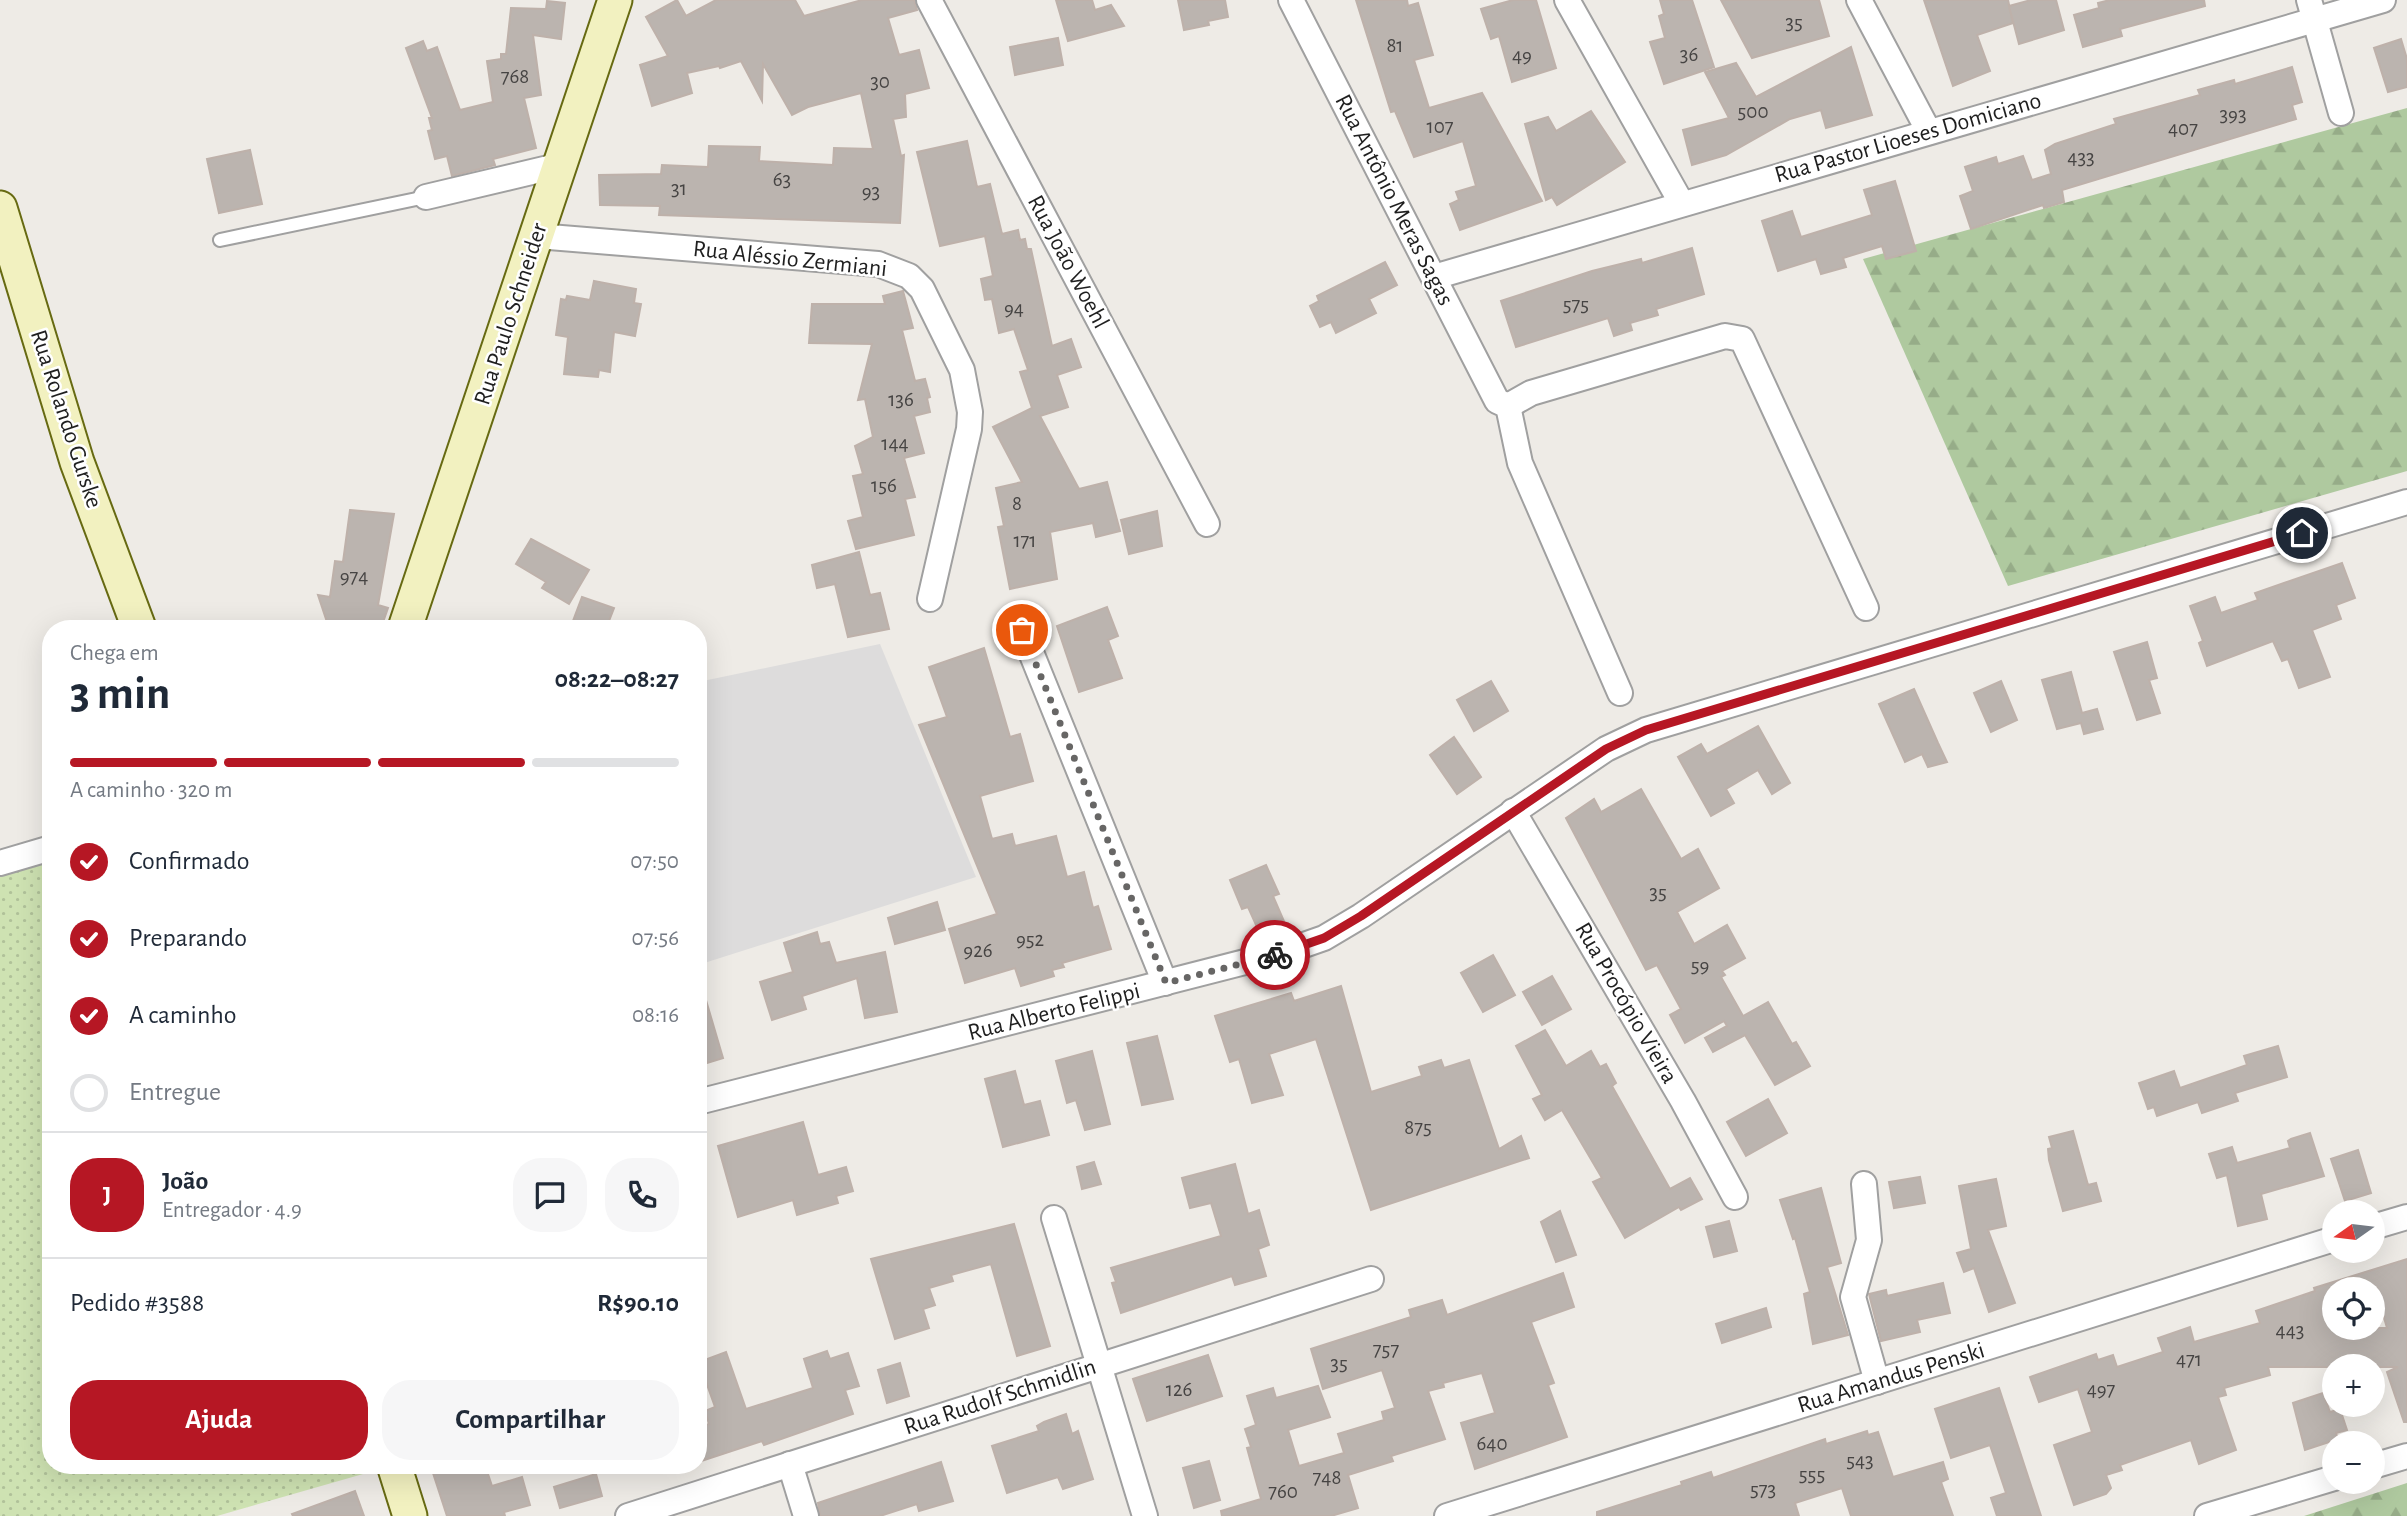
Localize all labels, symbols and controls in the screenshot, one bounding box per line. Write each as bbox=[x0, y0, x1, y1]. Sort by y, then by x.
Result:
house number: 35 bbox=[1785, 12, 1803, 33]
house number: 81 bbox=[1386, 35, 1404, 56]
house number: 36 bbox=[1680, 44, 1698, 65]
house number: 49 bbox=[1512, 45, 1532, 66]
house number: 768 bbox=[501, 66, 529, 87]
house number: 30 bbox=[870, 71, 890, 92]
street label: Rua Pastor Lioeses Domiciano bbox=[1772, 88, 2044, 188]
street label: Rua Antônio Meras Sagas bbox=[1330, 91, 1458, 309]
house number: 500 bbox=[1738, 101, 1768, 122]
house number: 393 bbox=[2219, 104, 2247, 125]
house number: 107 bbox=[1426, 116, 1454, 137]
house number: 407 bbox=[2168, 118, 2198, 139]
house number: 433 bbox=[2067, 147, 2095, 168]
house number: 63 bbox=[773, 169, 791, 190]
house number: 31 bbox=[671, 178, 687, 199]
house number: 93 bbox=[862, 181, 880, 202]
street label: Rua João Woehl bbox=[1023, 191, 1113, 333]
street label: Rua Paulo Schneider bbox=[470, 220, 552, 408]
street label: Rua Aléssio Zermiani bbox=[692, 237, 888, 281]
house number: 575 bbox=[1563, 294, 1589, 315]
house number: 94 bbox=[1004, 298, 1024, 319]
street label: Rua Rolando Gurske bbox=[26, 327, 106, 511]
house number: 136 bbox=[888, 389, 914, 410]
house number: 144 bbox=[881, 433, 909, 454]
house number: 156 bbox=[871, 475, 897, 496]
house number: 8 bbox=[1012, 493, 1022, 514]
pin bbox=[2272, 503, 2332, 563]
icon: home bbox=[2283, 514, 2321, 552]
house number: 171 bbox=[1013, 530, 1037, 551]
house number: 974 bbox=[340, 566, 368, 587]
pin bbox=[992, 600, 1052, 660]
icon: bag bbox=[1003, 611, 1041, 649]
text: Chega em bbox=[70, 642, 159, 665]
text: 08:22–08:27 bbox=[554, 666, 679, 692]
text: 3 min bbox=[70, 671, 170, 717]
text: A caminho · 320 m bbox=[70, 779, 232, 802]
icon: check bbox=[70, 843, 108, 881]
text: Confirmado bbox=[129, 848, 250, 874]
text: 07:50 bbox=[630, 850, 679, 873]
house number: 35 bbox=[1649, 882, 1667, 903]
street label: Rua Procópio Vieira bbox=[1570, 918, 1682, 1088]
icon: check bbox=[70, 920, 108, 958]
courier bbox=[1240, 920, 1310, 990]
text: Preparando bbox=[129, 925, 247, 951]
text: 07:56 bbox=[632, 927, 679, 950]
house number: 952 bbox=[1016, 929, 1044, 950]
icon: bike bbox=[1256, 936, 1294, 974]
house number: 926 bbox=[963, 940, 993, 961]
house number: 59 bbox=[1691, 955, 1709, 976]
street label: Rua Alberto Felippi bbox=[965, 979, 1143, 1045]
icon: check bbox=[70, 997, 108, 1035]
text: A caminho bbox=[129, 1002, 237, 1028]
text: 08:16 bbox=[632, 1004, 679, 1027]
text: Entregue bbox=[129, 1079, 221, 1105]
house number: 875 bbox=[1404, 1117, 1432, 1138]
button: chat bbox=[513, 1158, 587, 1232]
button: phone bbox=[605, 1158, 679, 1232]
text: João bbox=[162, 1168, 208, 1194]
text: J bbox=[103, 1182, 111, 1208]
text: Entregador · 4.9 bbox=[162, 1199, 302, 1222]
north arrow bbox=[2322, 1200, 2385, 1264]
map controls bbox=[2322, 1200, 2385, 1494]
button: locate bbox=[2322, 1277, 2385, 1340]
text: Pedido #3588 bbox=[70, 1290, 204, 1316]
text: R$90.10 bbox=[597, 1290, 679, 1316]
house number: 443 bbox=[2276, 1320, 2304, 1341]
street label: Rua Amandus Penski bbox=[1795, 1338, 1987, 1418]
house number: 757 bbox=[1373, 1339, 1399, 1360]
house number: 471 bbox=[2176, 1349, 2202, 1370]
house number: 35 bbox=[1330, 1353, 1348, 1374]
button: + bbox=[2322, 1354, 2385, 1417]
street label: Rua Rudolf Schmidlin bbox=[901, 1355, 1099, 1439]
house number: 126 bbox=[1166, 1379, 1192, 1400]
house number: 497 bbox=[2087, 1379, 2116, 1400]
button: Ajuda bbox=[70, 1380, 368, 1460]
button: Compartilhar bbox=[382, 1380, 679, 1460]
button: − bbox=[2322, 1431, 2385, 1494]
house number: 640 bbox=[1476, 1433, 1508, 1454]
house number: 543 bbox=[1846, 1450, 1874, 1471]
house number: 555 bbox=[1799, 1464, 1825, 1485]
house number: 748 bbox=[1313, 1467, 1341, 1488]
house number: 573 bbox=[1750, 1479, 1776, 1500]
house number: 760 bbox=[1268, 1481, 1298, 1502]

